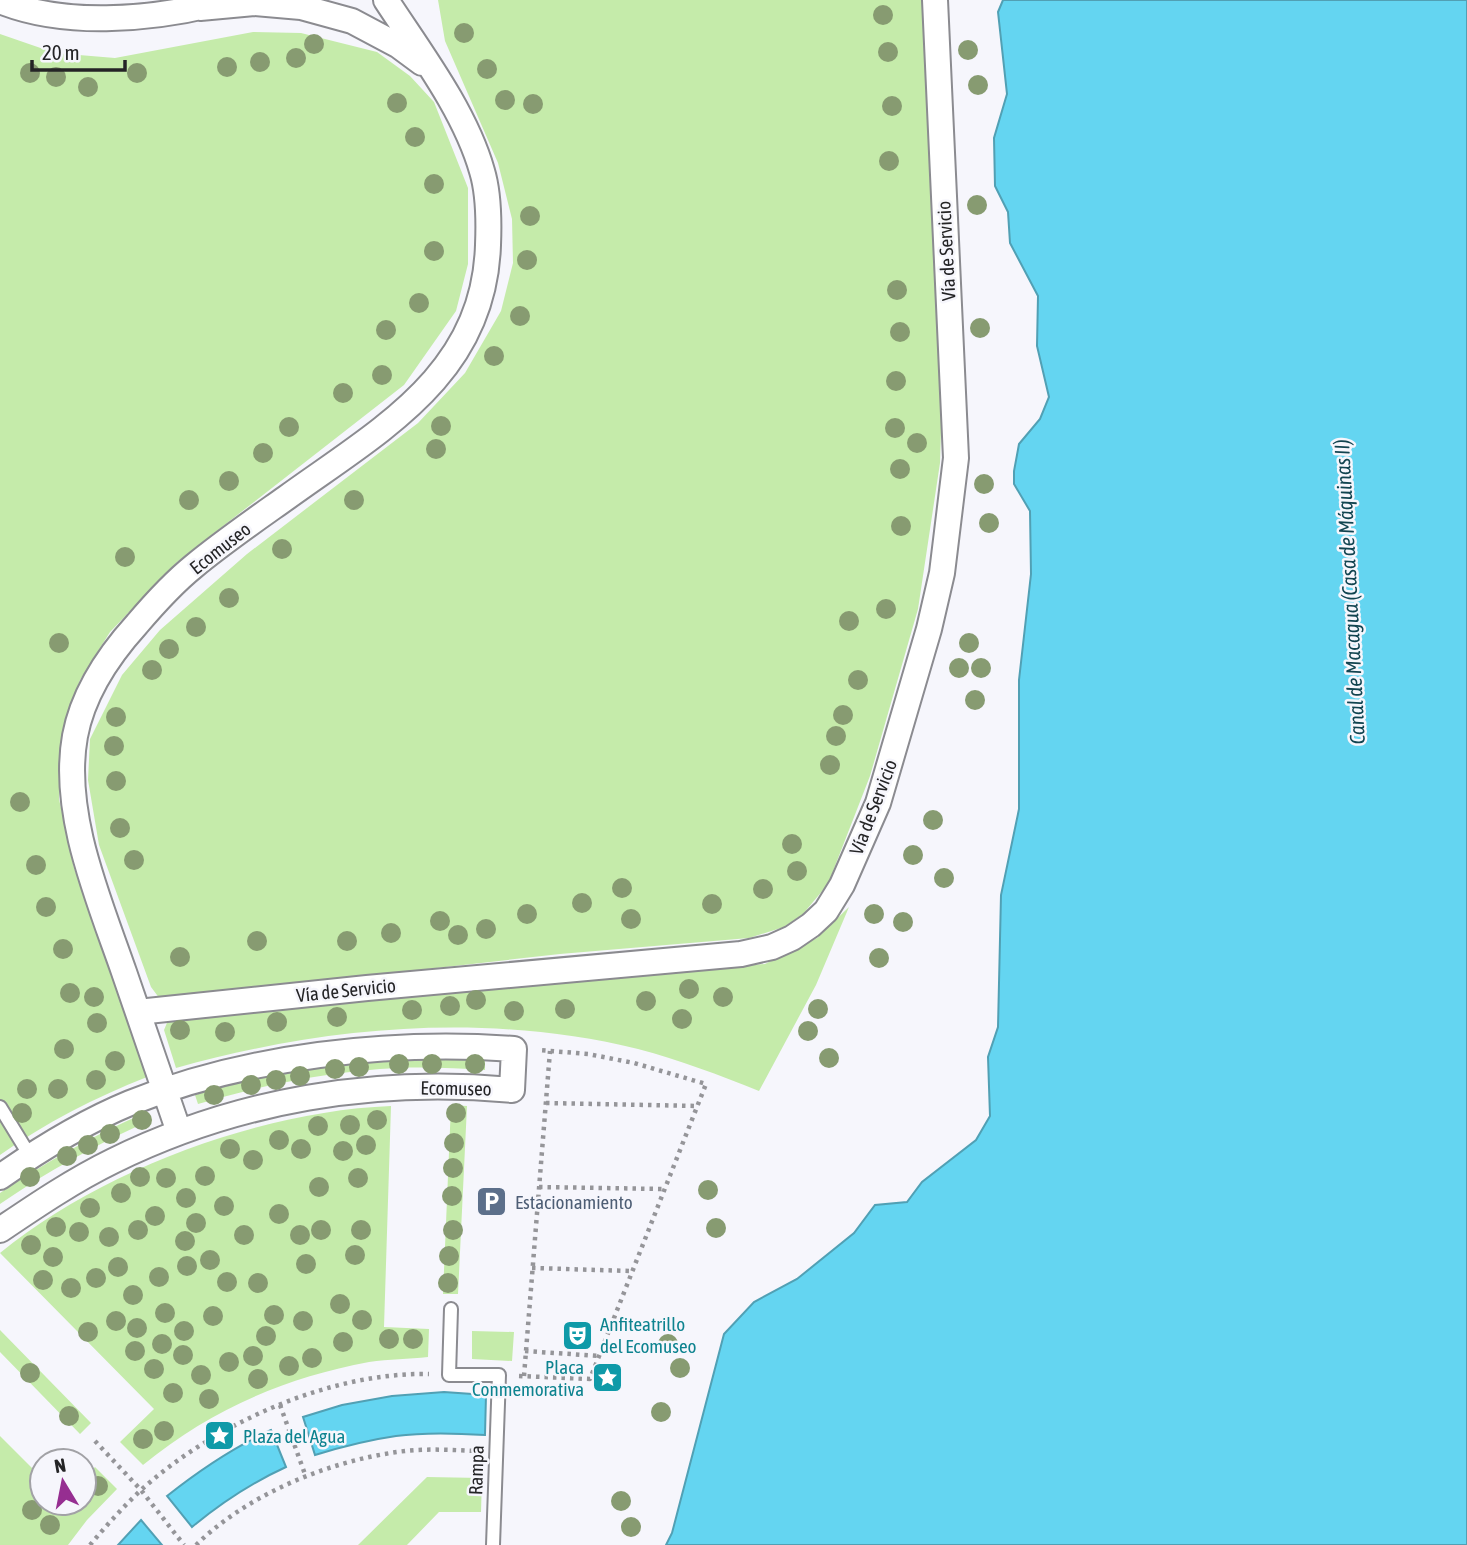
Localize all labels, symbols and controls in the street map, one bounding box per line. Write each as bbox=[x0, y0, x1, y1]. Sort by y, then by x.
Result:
scale bar bbox=[32, 28, 124, 72]
text: 20 m bbox=[42, 40, 80, 64]
street label: Vía de Servicio bbox=[932, 200, 960, 302]
water label: Canal de Macagua (Casa de Máquinas II) bbox=[1329, 439, 1369, 745]
street label: Ecomuseo bbox=[185, 517, 255, 579]
street label: Vía de Servicio bbox=[845, 756, 901, 858]
street label: Vía de Servicio bbox=[295, 974, 397, 1006]
street label: Ecomuseo bbox=[420, 1076, 492, 1100]
parking icon: Estacionamiento bbox=[475, 1185, 509, 1219]
place label: Estacionamiento bbox=[515, 1191, 633, 1213]
place label: Anfiteatrillo del Ecomuseo bbox=[600, 1313, 696, 1357]
theatre icon: Anfiteatrillo del Ecomuseo bbox=[560, 1318, 594, 1352]
place label: Placa Conmemorativa bbox=[472, 1356, 584, 1400]
place icon: Placa Conmemorativa bbox=[590, 1361, 624, 1395]
place icon: Plaza del Agua bbox=[203, 1419, 237, 1453]
place label: Plaza del Agua bbox=[243, 1425, 345, 1447]
street label: Rampa bbox=[464, 1445, 488, 1495]
north arrow bbox=[28, 1447, 98, 1517]
text: N bbox=[53, 1453, 67, 1477]

